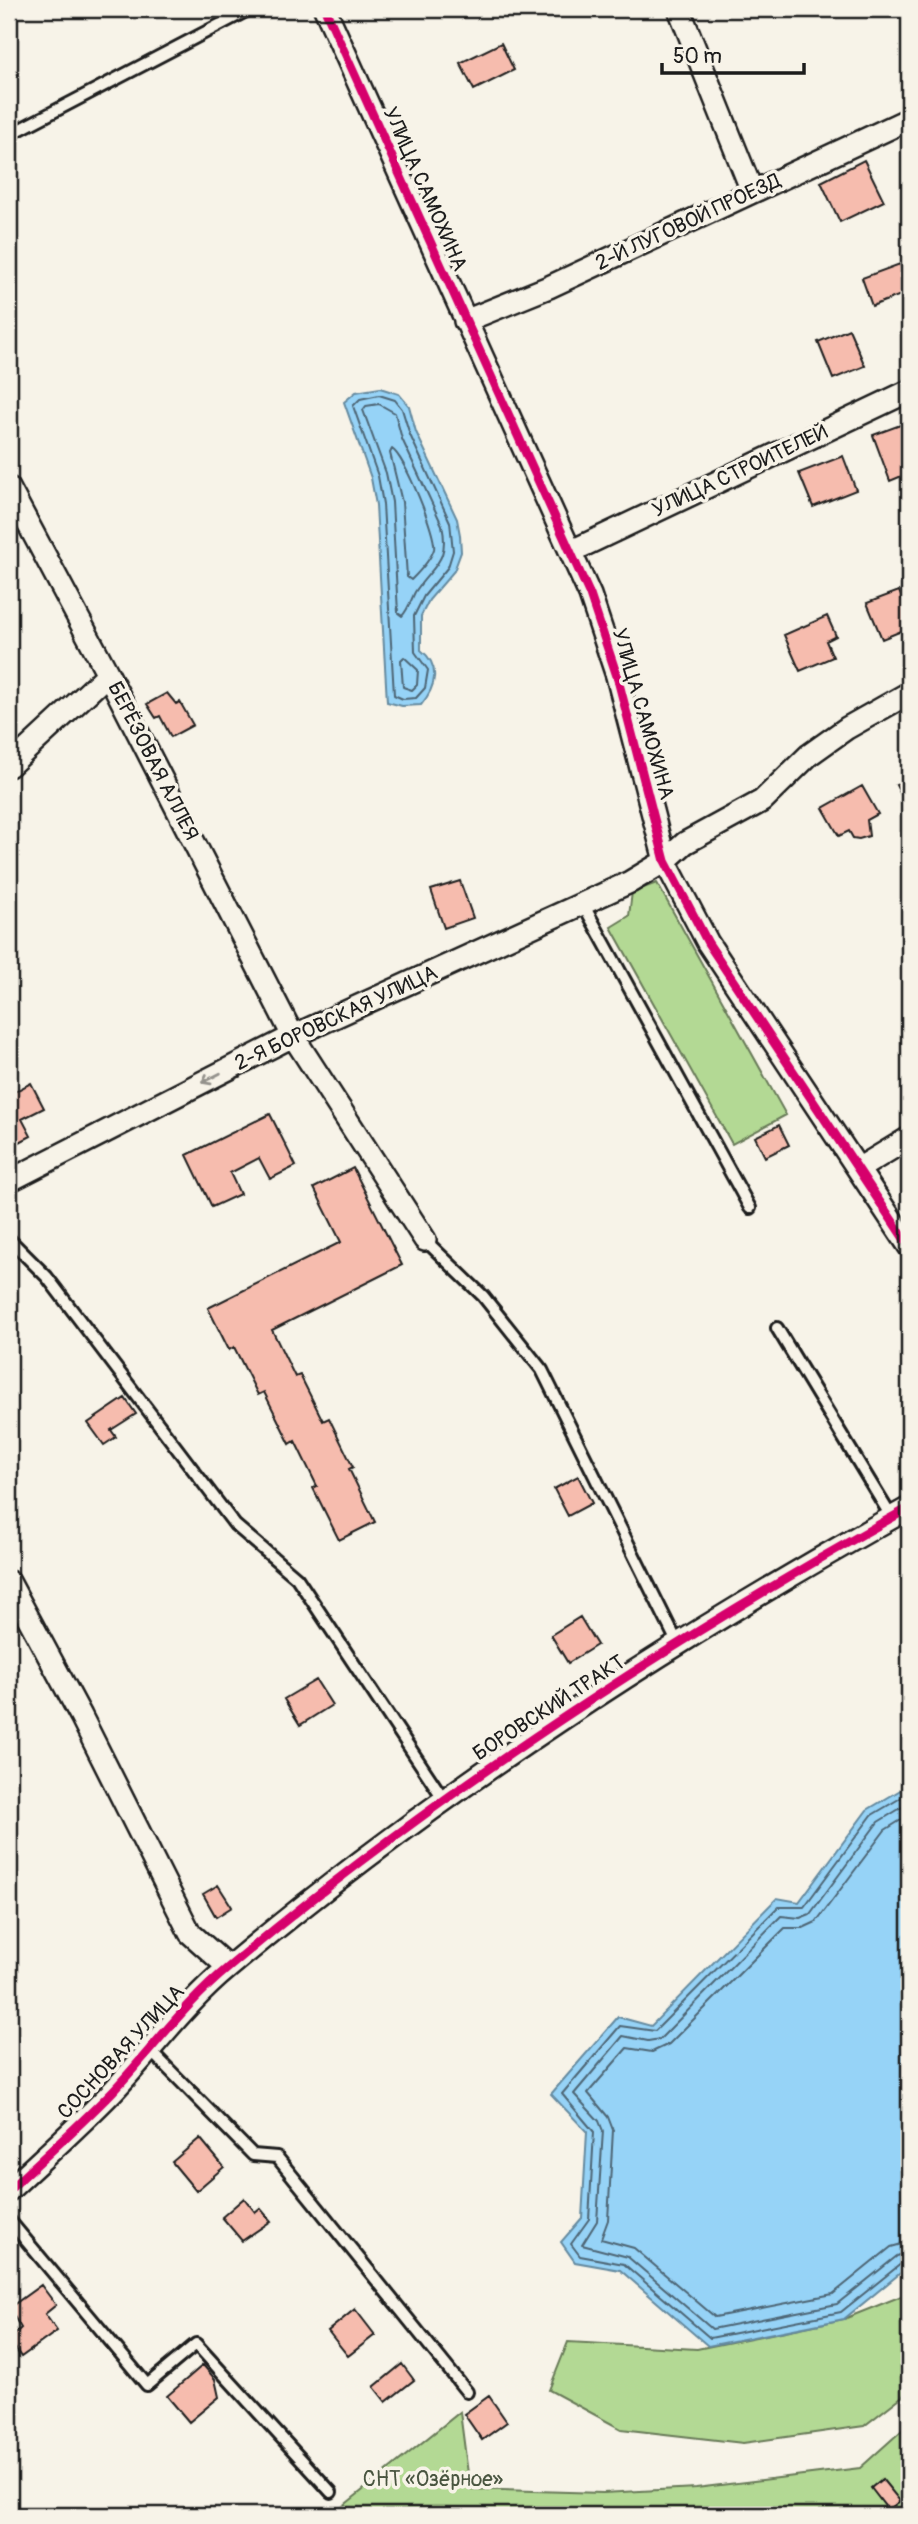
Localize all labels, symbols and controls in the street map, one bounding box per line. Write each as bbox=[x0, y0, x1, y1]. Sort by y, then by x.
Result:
scale bar bbox=[662, 32, 804, 76]
text: 50 m bbox=[673, 43, 722, 70]
street label: УЛИЦА САМОХИНА bbox=[377, 103, 473, 275]
street label: 2-Й ЛУГОВОЙ ПРОЕЗД bbox=[591, 167, 785, 277]
street label: УЛИЦА СТРОИТЕЛЕЙ bbox=[648, 418, 832, 524]
street label: УЛИЦА САМОХИНА bbox=[606, 625, 680, 803]
street label: БЕРЁЗОВАЯ АЛЛЕЯ bbox=[101, 677, 205, 845]
street label: 2-Я БОРОВСКАЯ УЛИЦА bbox=[230, 959, 442, 1077]
one-way arrow bbox=[201, 1071, 222, 1085]
street label: БОРОВСКИЙ ТРАКТ bbox=[468, 1649, 630, 1767]
street label: СОСНОВАЯ УЛИЦА bbox=[52, 1979, 190, 2125]
park label: СНТ «Озёрное» bbox=[363, 2466, 504, 2493]

